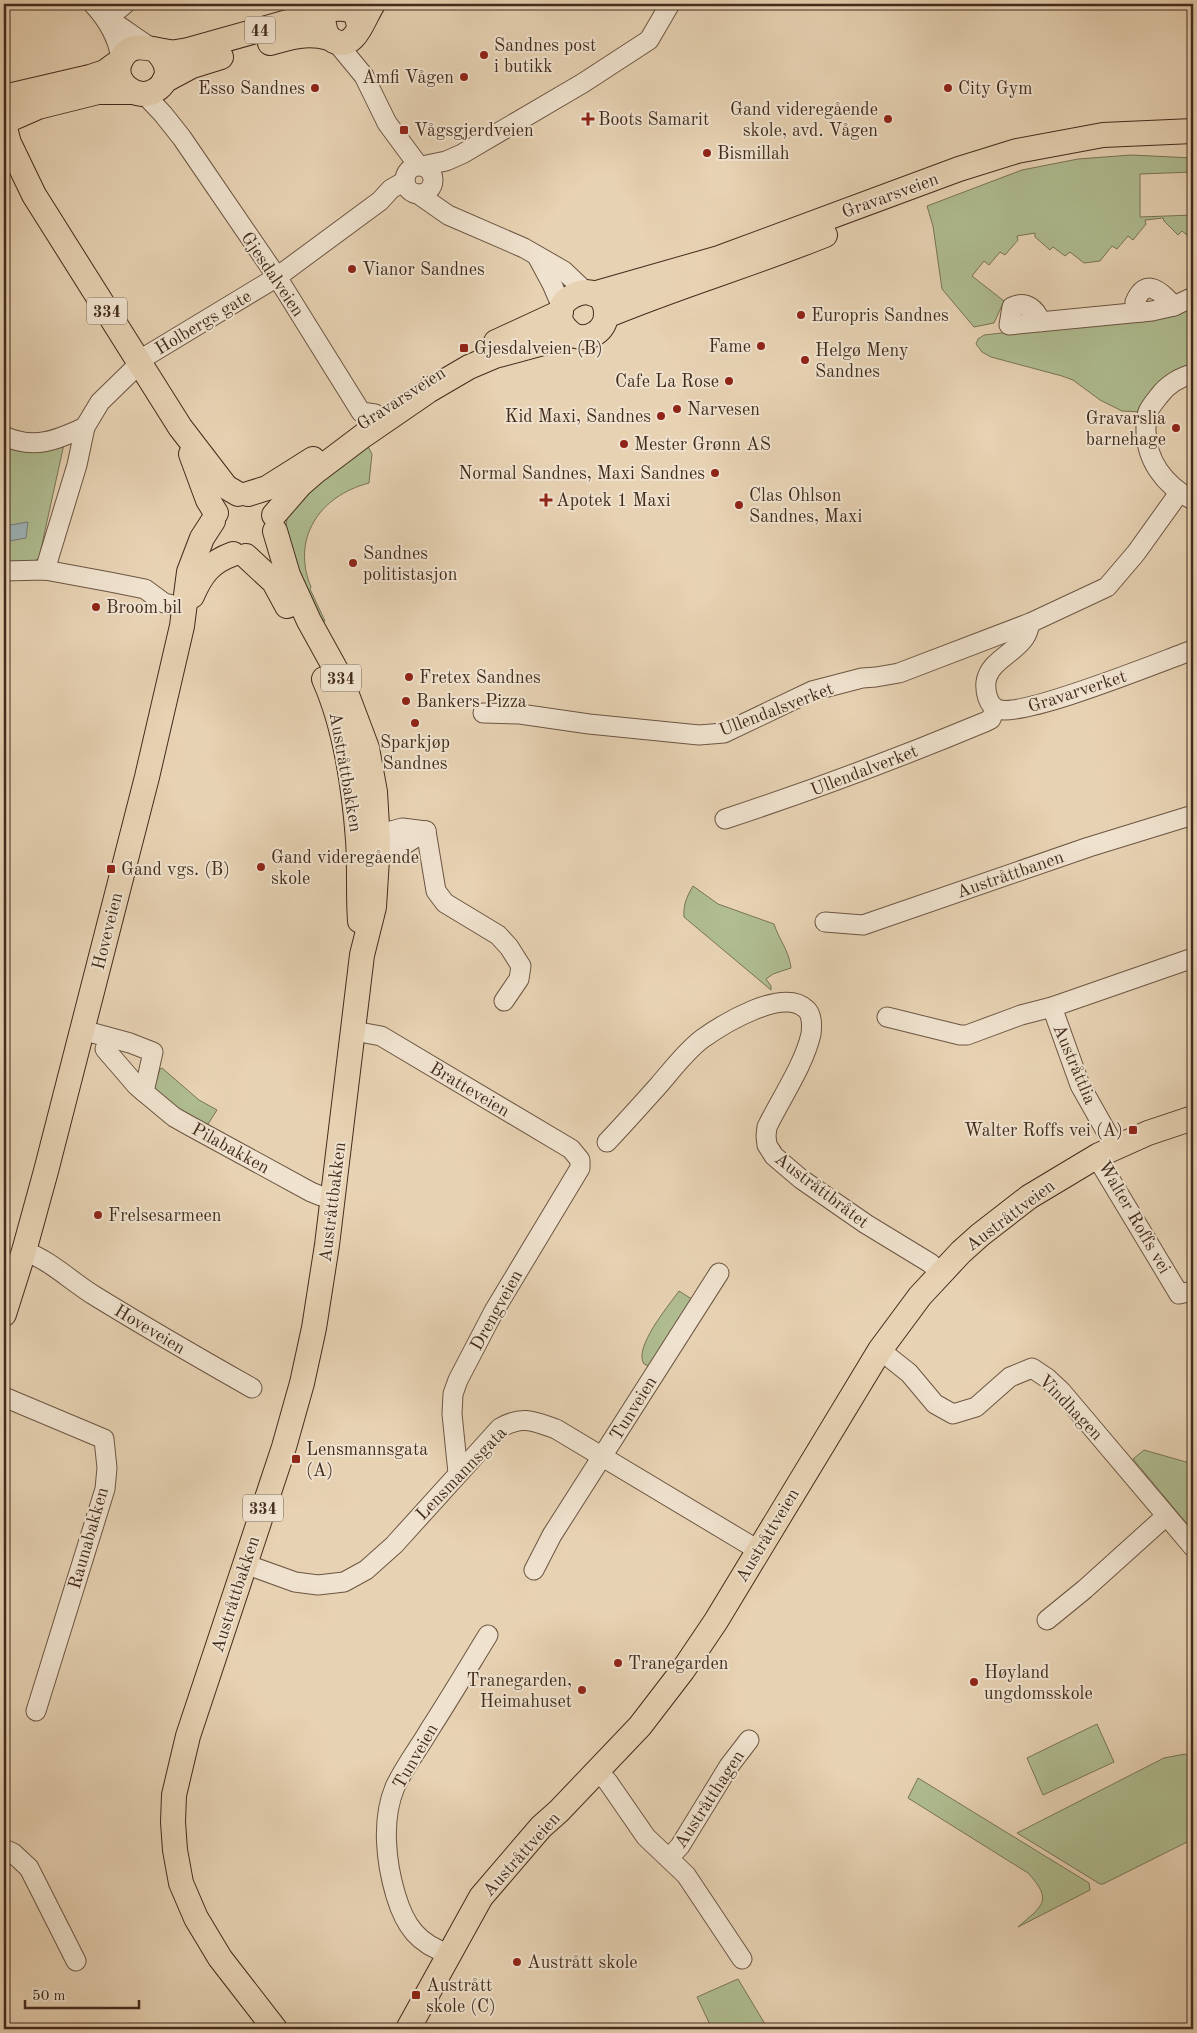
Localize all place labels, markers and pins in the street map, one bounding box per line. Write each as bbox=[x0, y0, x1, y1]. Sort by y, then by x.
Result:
place label: Sandnes post i butikk bbox=[494, 37, 596, 76]
marker: Sandnes post i butikk bbox=[478, 49, 490, 61]
place label: Amfi Vågen bbox=[362, 69, 454, 87]
marker: Amfi Vågen bbox=[458, 71, 470, 83]
place label: Esso Sandnes bbox=[198, 80, 305, 98]
place label: City Gym bbox=[958, 80, 1033, 98]
marker: Esso Sandnes bbox=[309, 82, 321, 94]
marker: City Gym bbox=[942, 82, 954, 94]
place label: Gand videregående skole, avd. Vågen bbox=[730, 101, 878, 140]
place label: Boots Samarit bbox=[598, 111, 709, 129]
marker: Boots Samarit bbox=[582, 113, 594, 125]
marker: Gand videregående skole, avd. Vågen bbox=[882, 113, 894, 125]
place label: Vågsgjerdveien bbox=[414, 122, 534, 140]
marker: Vågsgjerdveien bbox=[398, 124, 410, 136]
place label: Bismillah bbox=[717, 145, 790, 163]
marker: Bismillah bbox=[701, 147, 713, 159]
place label: Vianor Sandnes bbox=[362, 261, 485, 279]
marker: Vianor Sandnes bbox=[346, 263, 358, 275]
place label: Europris Sandnes bbox=[811, 307, 949, 325]
marker: Europris Sandnes bbox=[795, 309, 807, 321]
place label: Fame bbox=[709, 338, 751, 356]
place label: Gjesdalveien (B) bbox=[474, 339, 603, 358]
marker: Fame bbox=[755, 340, 767, 352]
marker: Gjesdalveien (B) bbox=[458, 342, 470, 354]
place label: Helgø Meny Sandnes bbox=[815, 342, 909, 381]
marker: Helgø Meny Sandnes bbox=[799, 354, 811, 366]
place label: Cafe La Rose bbox=[615, 373, 719, 391]
marker: Cafe La Rose bbox=[723, 375, 735, 387]
place label: Narvesen bbox=[687, 401, 760, 419]
marker: Narvesen bbox=[671, 403, 683, 415]
place label: Kid Maxi, Sandnes bbox=[505, 408, 651, 426]
marker: Kid Maxi, Sandnes bbox=[655, 410, 667, 422]
place label: Gravarslia barnehage bbox=[1086, 410, 1166, 449]
marker: Gravarslia barnehage bbox=[1170, 422, 1182, 434]
place label: Mester Grønn AS bbox=[634, 436, 771, 454]
marker: Mester Grønn AS bbox=[618, 438, 630, 450]
place label: Normal Sandnes, Maxi Sandnes bbox=[458, 465, 705, 483]
marker: Normal Sandnes, Maxi Sandnes bbox=[709, 467, 721, 479]
place label: Clas Ohlson Sandnes, Maxi bbox=[749, 487, 862, 526]
place label: Apotek 1 Maxi bbox=[556, 492, 671, 510]
marker: Apotek 1 Maxi bbox=[540, 494, 552, 506]
marker: Clas Ohlson Sandnes, Maxi bbox=[733, 499, 745, 511]
place label: Sandnes politistasjon bbox=[363, 545, 458, 584]
marker: Sandnes politistasjon bbox=[347, 557, 359, 569]
place label: Broom bil bbox=[106, 599, 182, 617]
marker: Broom bil bbox=[90, 601, 102, 613]
place label: Fretex Sandnes bbox=[419, 669, 541, 687]
marker: Fretex Sandnes bbox=[403, 671, 415, 683]
place label: Bankers Pizza bbox=[416, 693, 527, 711]
marker: Bankers Pizza bbox=[400, 695, 412, 707]
marker: Sparkjøp Sandnes bbox=[409, 717, 421, 729]
place label: Sparkjøp Sandnes bbox=[380, 734, 450, 773]
place label: Gand videregående skole bbox=[271, 849, 419, 888]
place label: Gand vgs. (B) bbox=[121, 860, 230, 879]
marker: Gand videregående skole bbox=[255, 861, 267, 873]
marker: Gand vgs. (B) bbox=[105, 863, 117, 875]
place label: Walter Roffs vei (A) bbox=[964, 1121, 1123, 1140]
marker: Walter Roffs vei (A) bbox=[1127, 1124, 1139, 1136]
place label: Frelsesarmeen bbox=[108, 1207, 222, 1225]
marker: Frelsesarmeen bbox=[92, 1209, 104, 1221]
place label: Lensmannsgata (A) bbox=[306, 1441, 428, 1480]
marker: Lensmannsgata (A) bbox=[290, 1453, 302, 1465]
place label: Tranegarden bbox=[628, 1655, 729, 1673]
marker: Tranegarden bbox=[612, 1657, 624, 1669]
place label: Høyland ungdomsskole bbox=[984, 1664, 1093, 1703]
place label: Tranegarden, Heimahuset bbox=[466, 1672, 572, 1711]
marker: Høyland ungdomsskole bbox=[968, 1676, 980, 1688]
marker: Tranegarden, Heimahuset bbox=[576, 1684, 588, 1696]
place label: Austrått skole bbox=[527, 1954, 638, 1972]
marker: Austrått skole bbox=[511, 1956, 523, 1968]
place label: Austrått skole (C) bbox=[426, 1977, 496, 2016]
marker: Austrått skole (C) bbox=[410, 1989, 422, 2001]

